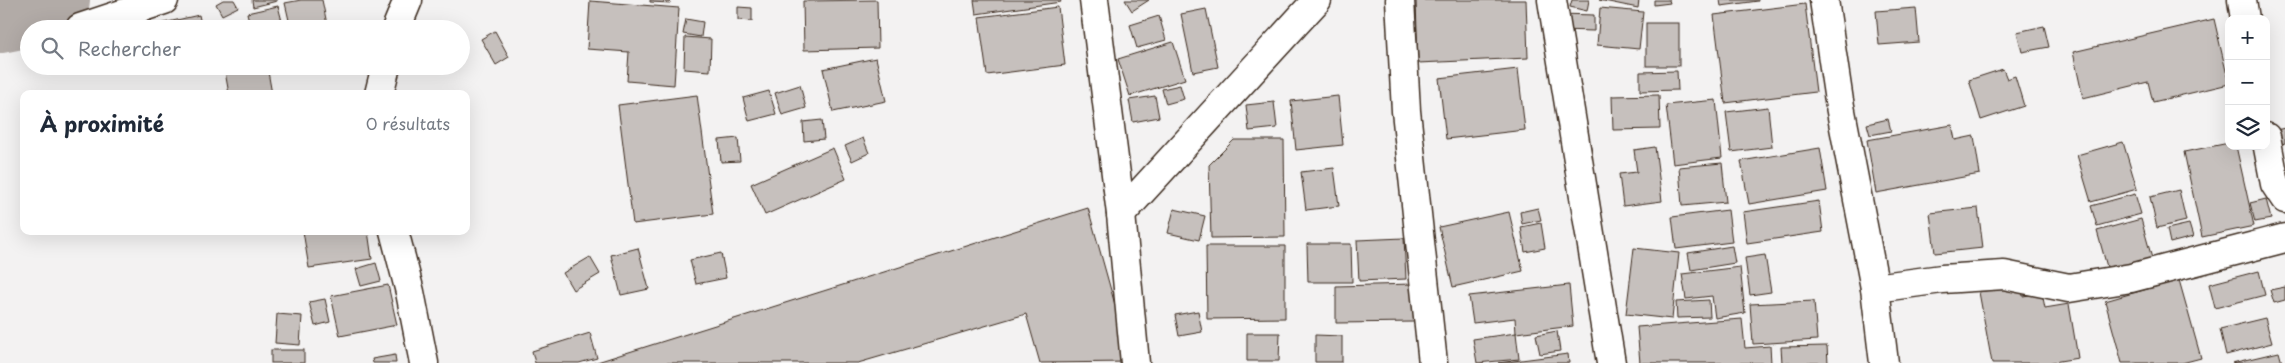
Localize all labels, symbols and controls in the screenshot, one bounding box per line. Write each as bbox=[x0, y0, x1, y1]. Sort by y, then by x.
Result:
map controls bbox=[2225, 15, 2270, 150]
button: + bbox=[2225, 15, 2270, 60]
search box bbox=[20, 20, 470, 75]
icon: search bbox=[38, 34, 66, 62]
text: Rechercher bbox=[78, 34, 181, 62]
button: − bbox=[2225, 60, 2270, 105]
button: layers bbox=[2225, 105, 2270, 150]
text: À proximité bbox=[40, 107, 164, 139]
text: 0 résultats bbox=[366, 111, 450, 135]

